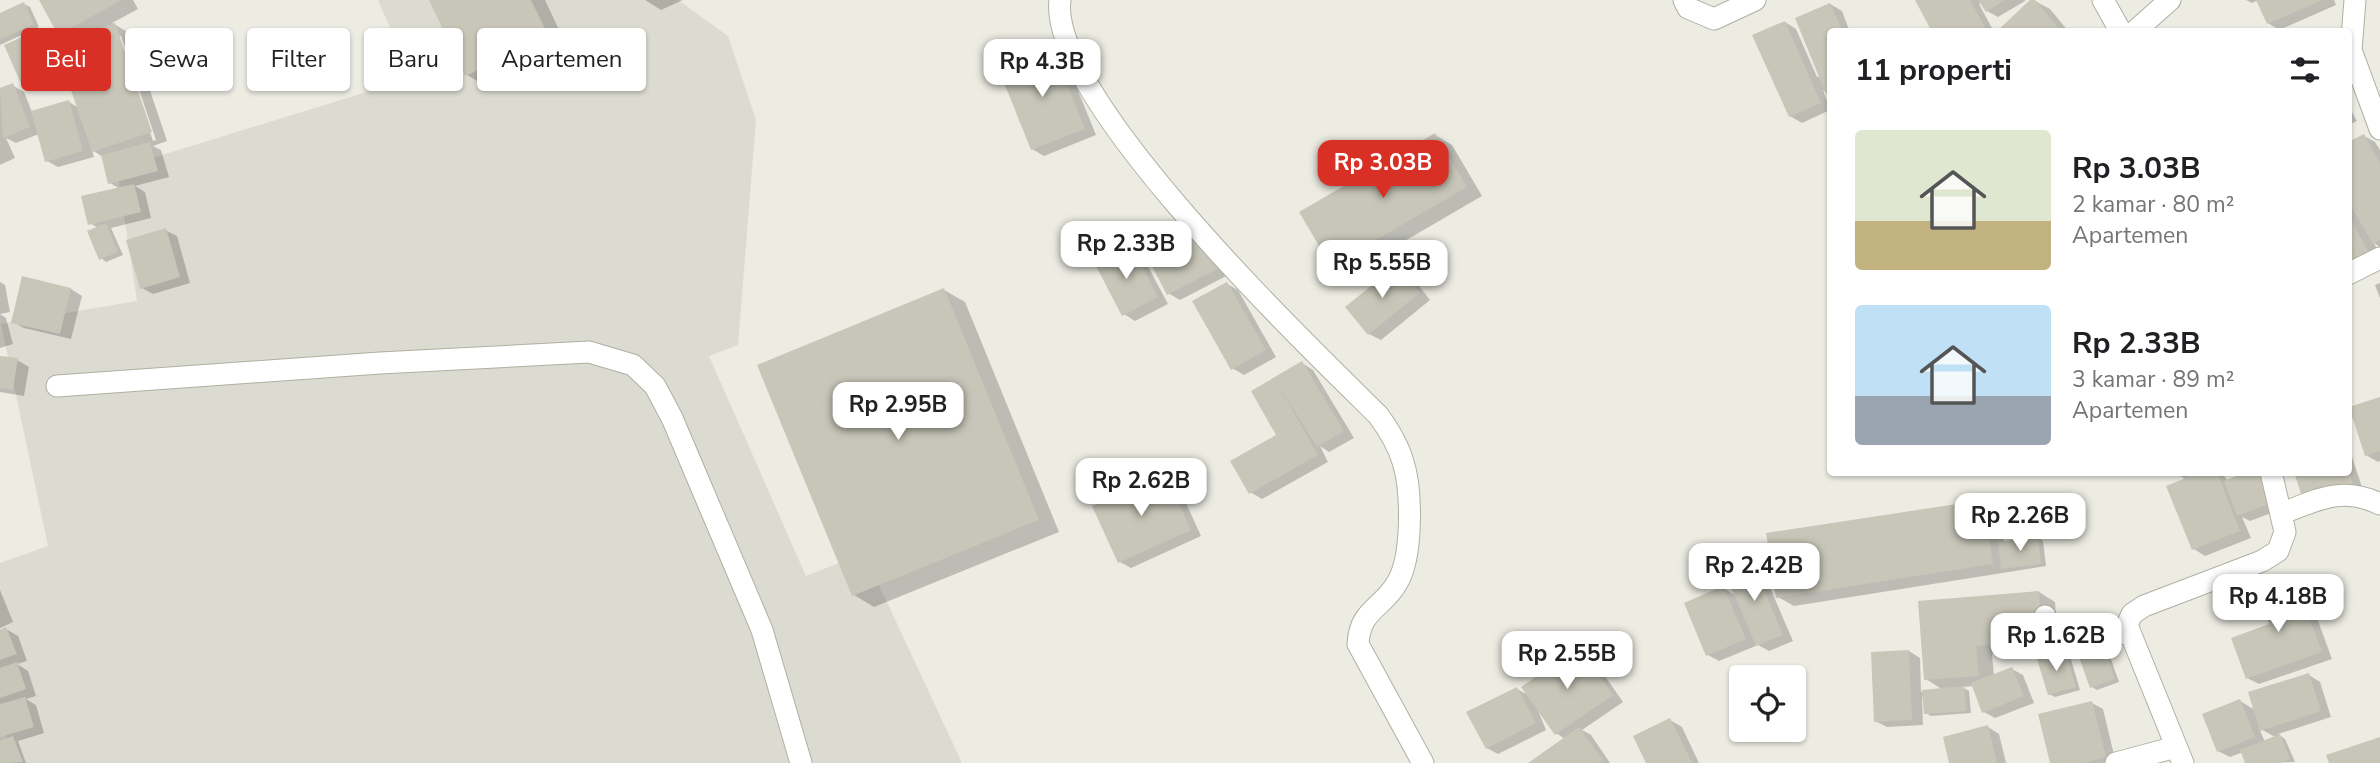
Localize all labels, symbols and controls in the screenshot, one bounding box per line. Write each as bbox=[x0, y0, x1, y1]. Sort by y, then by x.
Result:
chip: Beli bbox=[21, 28, 111, 91]
chip: Sewa bbox=[125, 28, 233, 91]
chip: Filter bbox=[247, 28, 350, 91]
chip: Baru bbox=[364, 28, 463, 91]
chip: Apartemen bbox=[477, 28, 646, 91]
pin: Rp 4.3B bbox=[977, 40, 1107, 99]
text: Rp 4.3B bbox=[1000, 46, 1084, 77]
text: 11 properti bbox=[1855, 50, 2012, 91]
icon: filters bbox=[2286, 51, 2324, 89]
pin: Rp 3.03B bbox=[1311, 140, 1455, 200]
text: Rp 3.03B bbox=[1334, 147, 1432, 178]
text: Rp 3.03B bbox=[2072, 148, 2201, 189]
icon: home bbox=[1911, 158, 1995, 242]
text: 2 kamar · 80 m² bbox=[2072, 189, 2234, 220]
text: Apartemen bbox=[2072, 220, 2188, 251]
pin: Rp 2.33B bbox=[1054, 222, 1198, 281]
text: Rp 2.33B bbox=[1077, 228, 1175, 259]
pin: Rp 5.55B bbox=[1310, 240, 1454, 300]
text: Rp 5.55B bbox=[1333, 247, 1431, 278]
text: Rp 2.33B bbox=[2072, 323, 2201, 364]
icon: home bbox=[1911, 333, 1995, 417]
text: 3 kamar · 89 m² bbox=[2072, 364, 2234, 395]
pin: Rp 2.95B bbox=[826, 382, 970, 442]
text: Rp 2.95B bbox=[849, 389, 947, 420]
text: Apartemen bbox=[2072, 395, 2188, 426]
pin: Rp 2.62B bbox=[1069, 458, 1213, 518]
text: Rp 2.62B bbox=[1092, 465, 1190, 496]
pin: Rp 2.26B bbox=[1948, 494, 2092, 553]
text: Rp 2.26B bbox=[1971, 500, 2069, 531]
pin: Rp 2.42B bbox=[1682, 544, 1826, 603]
text: Rp 2.42B bbox=[1705, 550, 1803, 581]
pin: Rp 4.18B bbox=[2206, 574, 2350, 634]
text: Rp 4.18B bbox=[2229, 581, 2327, 612]
pin: Rp 1.62B bbox=[1984, 614, 2128, 673]
text: Rp 1.62B bbox=[2007, 620, 2105, 651]
pin: Rp 2.55B bbox=[1495, 632, 1639, 691]
text: Rp 2.55B bbox=[1518, 638, 1616, 669]
map controls bbox=[1729, 665, 1806, 742]
button: locate bbox=[1729, 665, 1806, 742]

